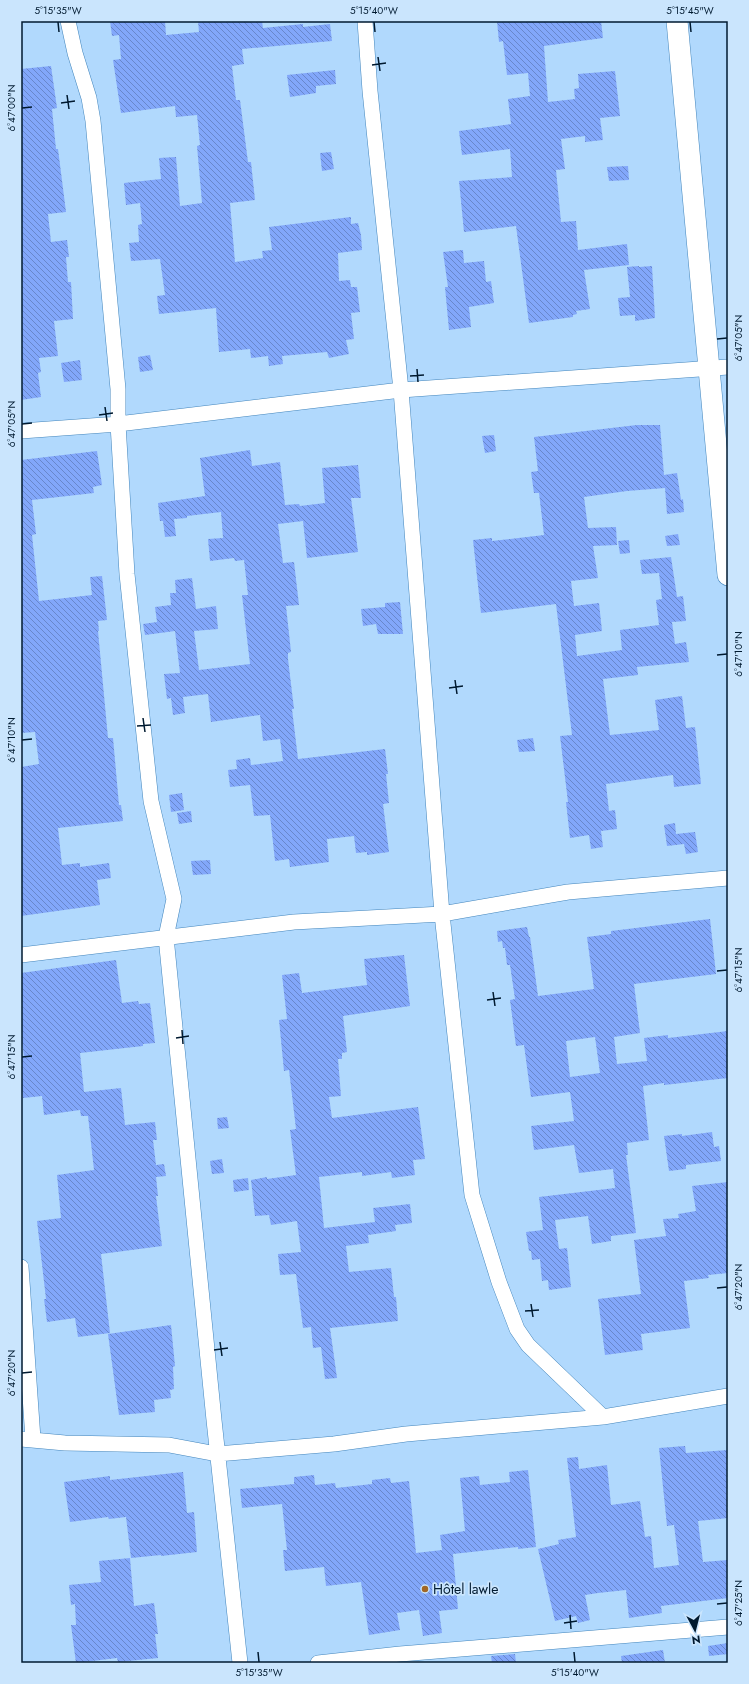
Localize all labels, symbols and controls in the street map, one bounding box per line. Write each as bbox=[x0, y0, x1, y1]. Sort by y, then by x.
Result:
text: 5°15'35"W bbox=[34, 3, 82, 18]
text: 5°15'40"W bbox=[350, 3, 398, 18]
text: 5°15'45"W bbox=[666, 3, 714, 18]
text: 6°47'00"N bbox=[4, 85, 19, 131]
text: 6°47'05"N bbox=[731, 315, 746, 361]
text: 6°47'05"N bbox=[4, 401, 19, 447]
text: 6°47'10"N bbox=[731, 631, 746, 677]
text: 6°47'10"N bbox=[4, 717, 19, 763]
text: 6°47'15"N bbox=[731, 947, 746, 993]
text: 6°47'15"N bbox=[4, 1034, 19, 1080]
text: 6°47'20"N bbox=[731, 1264, 746, 1310]
text: 6°47'20"N bbox=[4, 1350, 19, 1396]
place label: Hôtel lawle bbox=[433, 1579, 498, 1599]
text: 6°47'25"N bbox=[731, 1580, 746, 1626]
marker: Hôtel lawle bbox=[420, 1584, 430, 1594]
north arrow bbox=[675, 1610, 715, 1650]
text: N bbox=[691, 1631, 702, 1648]
text: 5°15'35"W bbox=[235, 1665, 283, 1680]
text: 5°15'40"W bbox=[551, 1665, 599, 1680]

